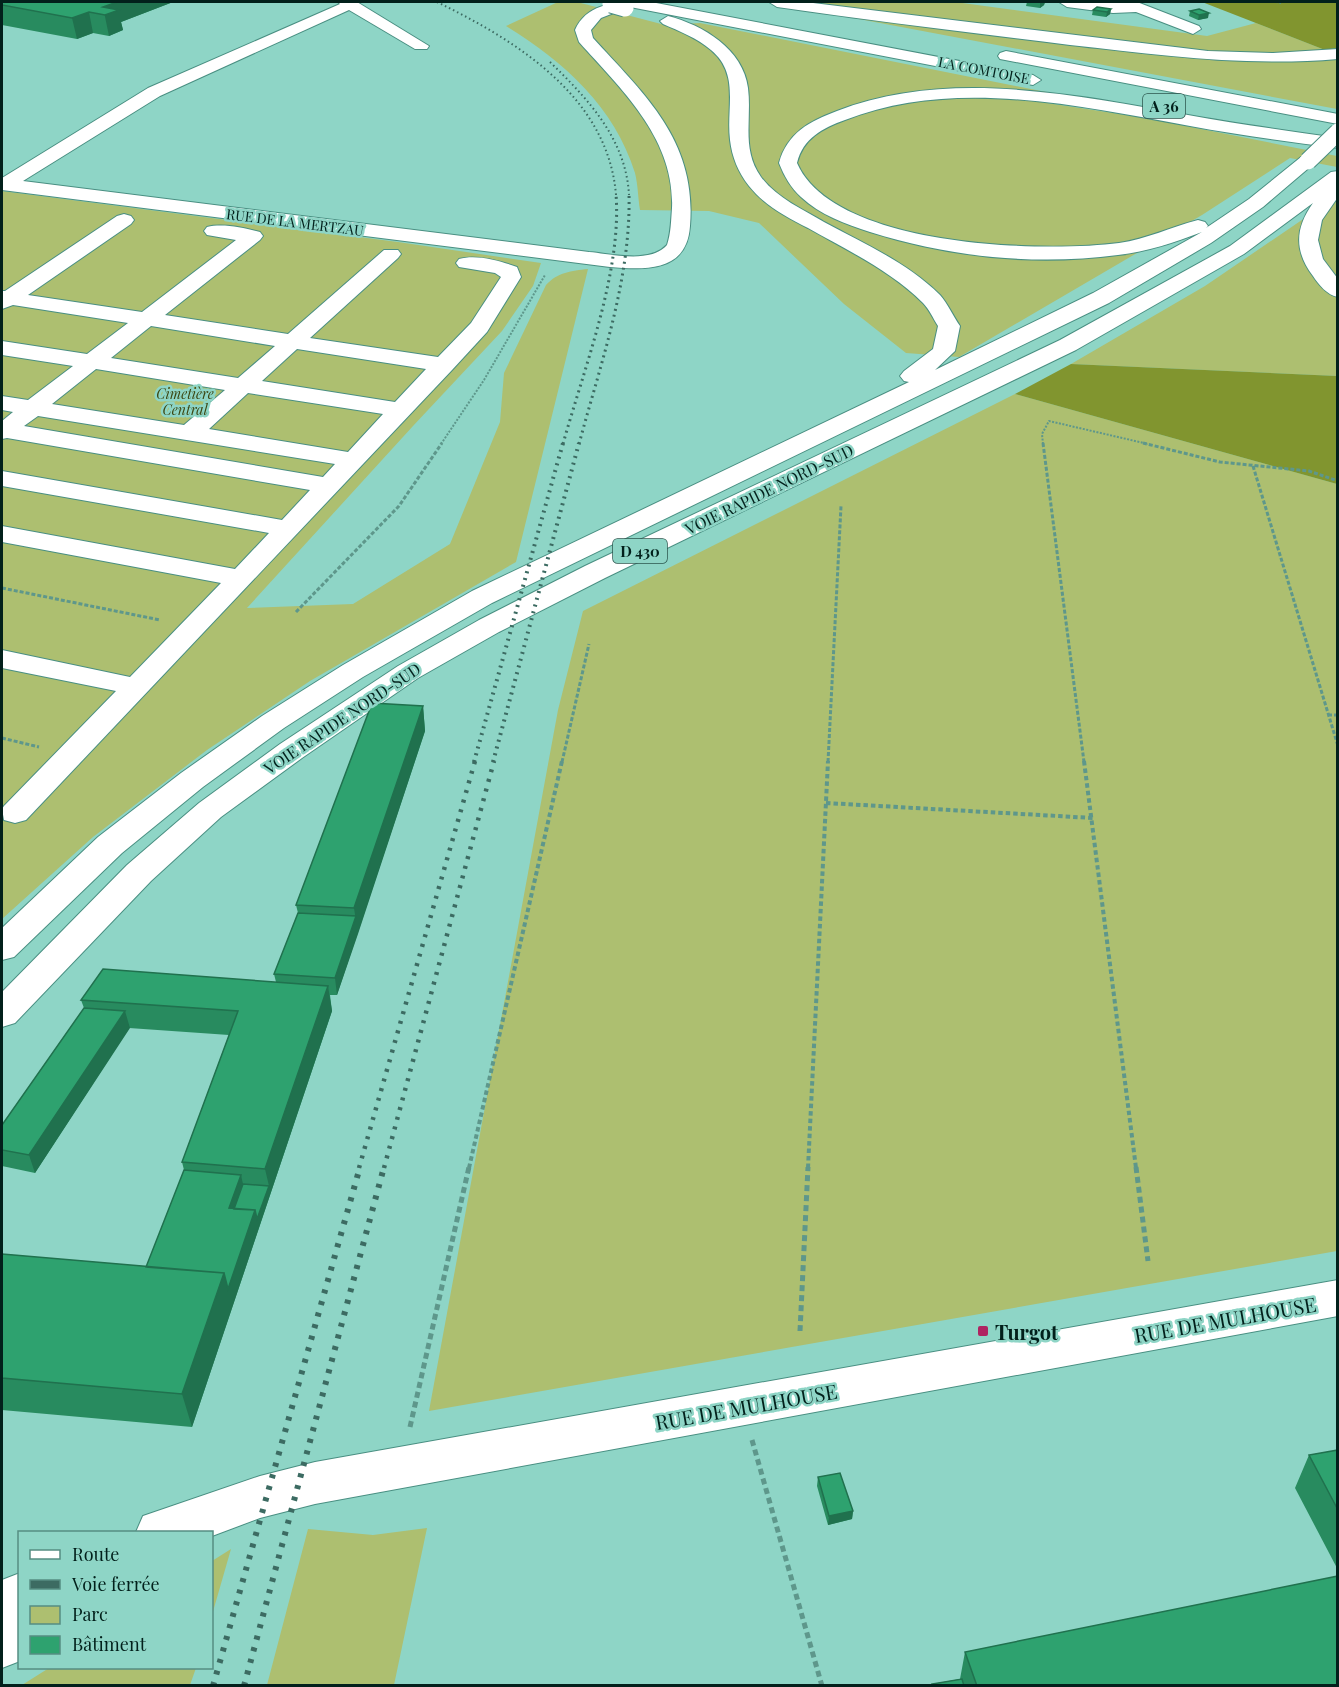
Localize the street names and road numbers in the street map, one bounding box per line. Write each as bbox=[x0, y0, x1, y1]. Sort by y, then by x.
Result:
street label: LA COMTOISE bbox=[937, 52, 1031, 88]
road number: A 36 bbox=[1143, 94, 1185, 118]
street label: RUE DE LA MERTZAU bbox=[225, 204, 365, 240]
street label: VOIE RAPIDE NORD-SUD bbox=[680, 439, 857, 539]
road number: D 430 bbox=[613, 539, 667, 563]
street label: VOIE RAPIDE NORD-SUD bbox=[259, 658, 424, 779]
street label: RUE DE MULHOUSE bbox=[1132, 1290, 1318, 1348]
street label: RUE DE MULHOUSE bbox=[653, 1377, 839, 1435]

